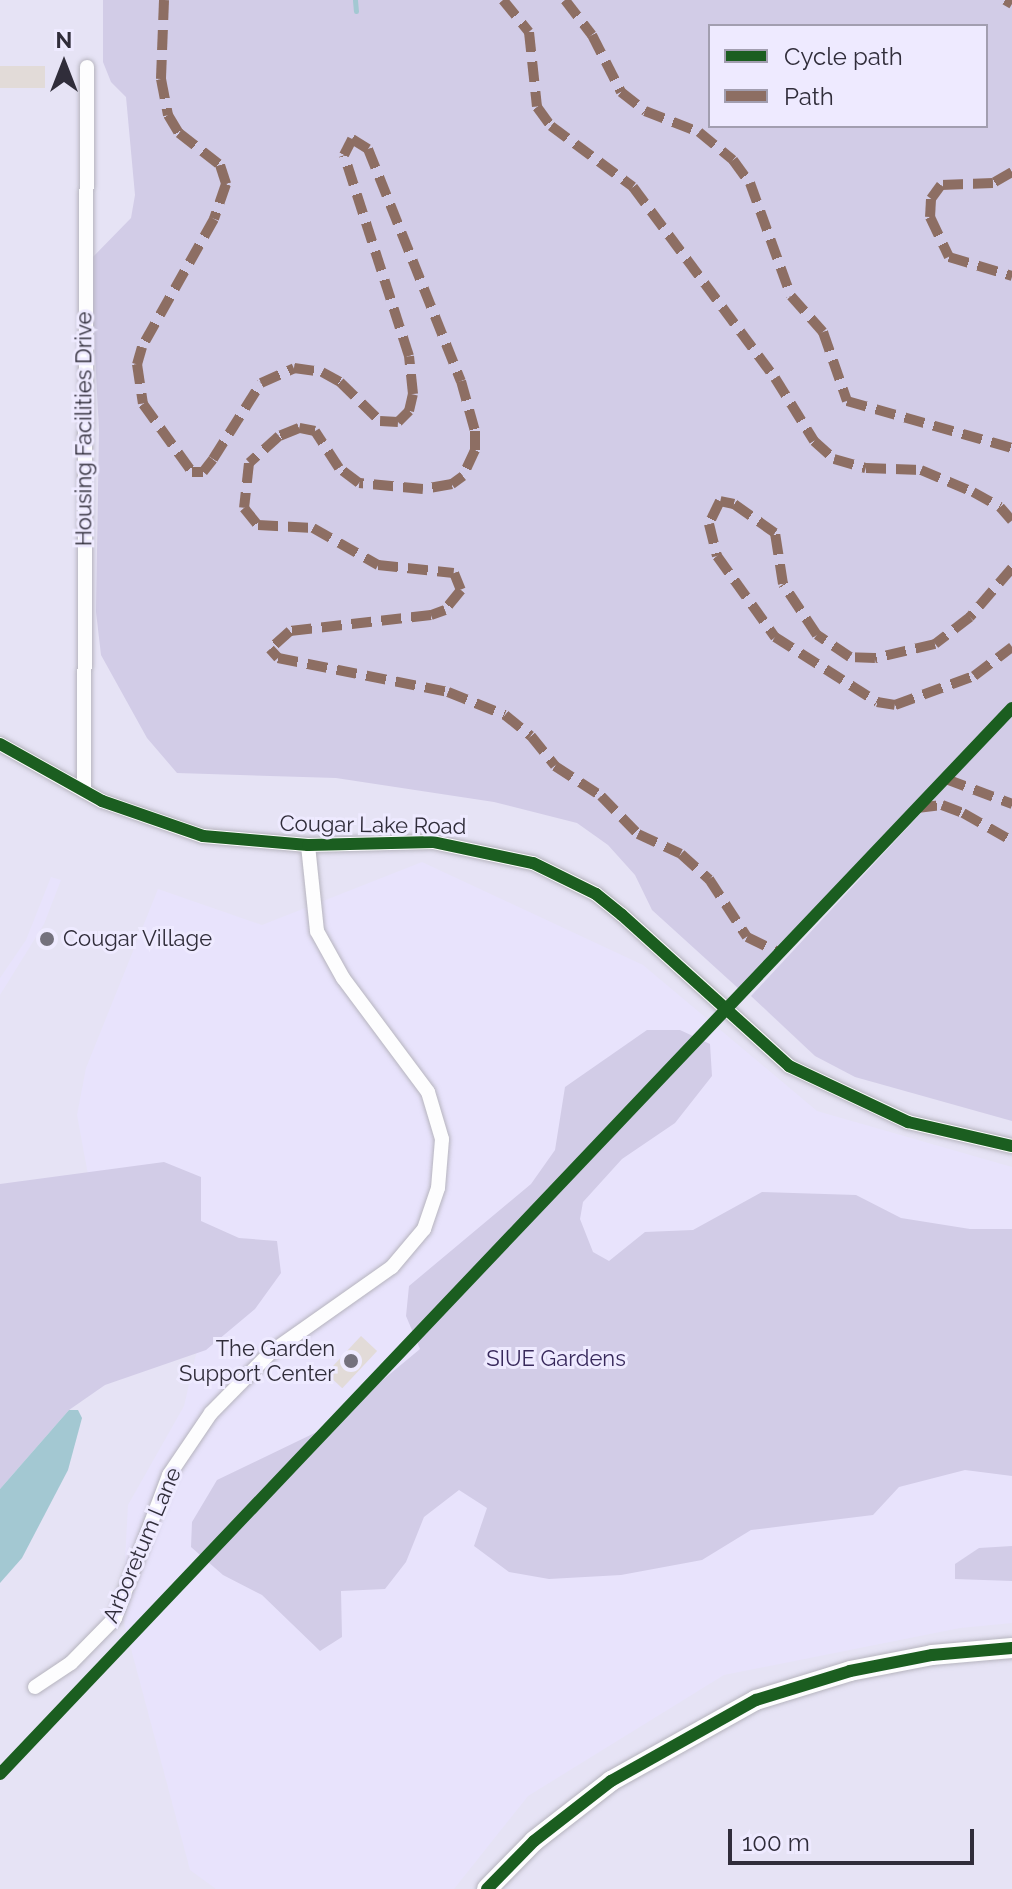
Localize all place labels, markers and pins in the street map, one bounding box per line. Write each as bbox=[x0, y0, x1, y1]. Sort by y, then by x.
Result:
place label: Cougar Village bbox=[63, 926, 213, 952]
marker: Cougar Village bbox=[38, 930, 56, 948]
place label: The Garden Support Center bbox=[179, 1335, 335, 1386]
marker: The Garden Support Center bbox=[342, 1352, 360, 1370]

